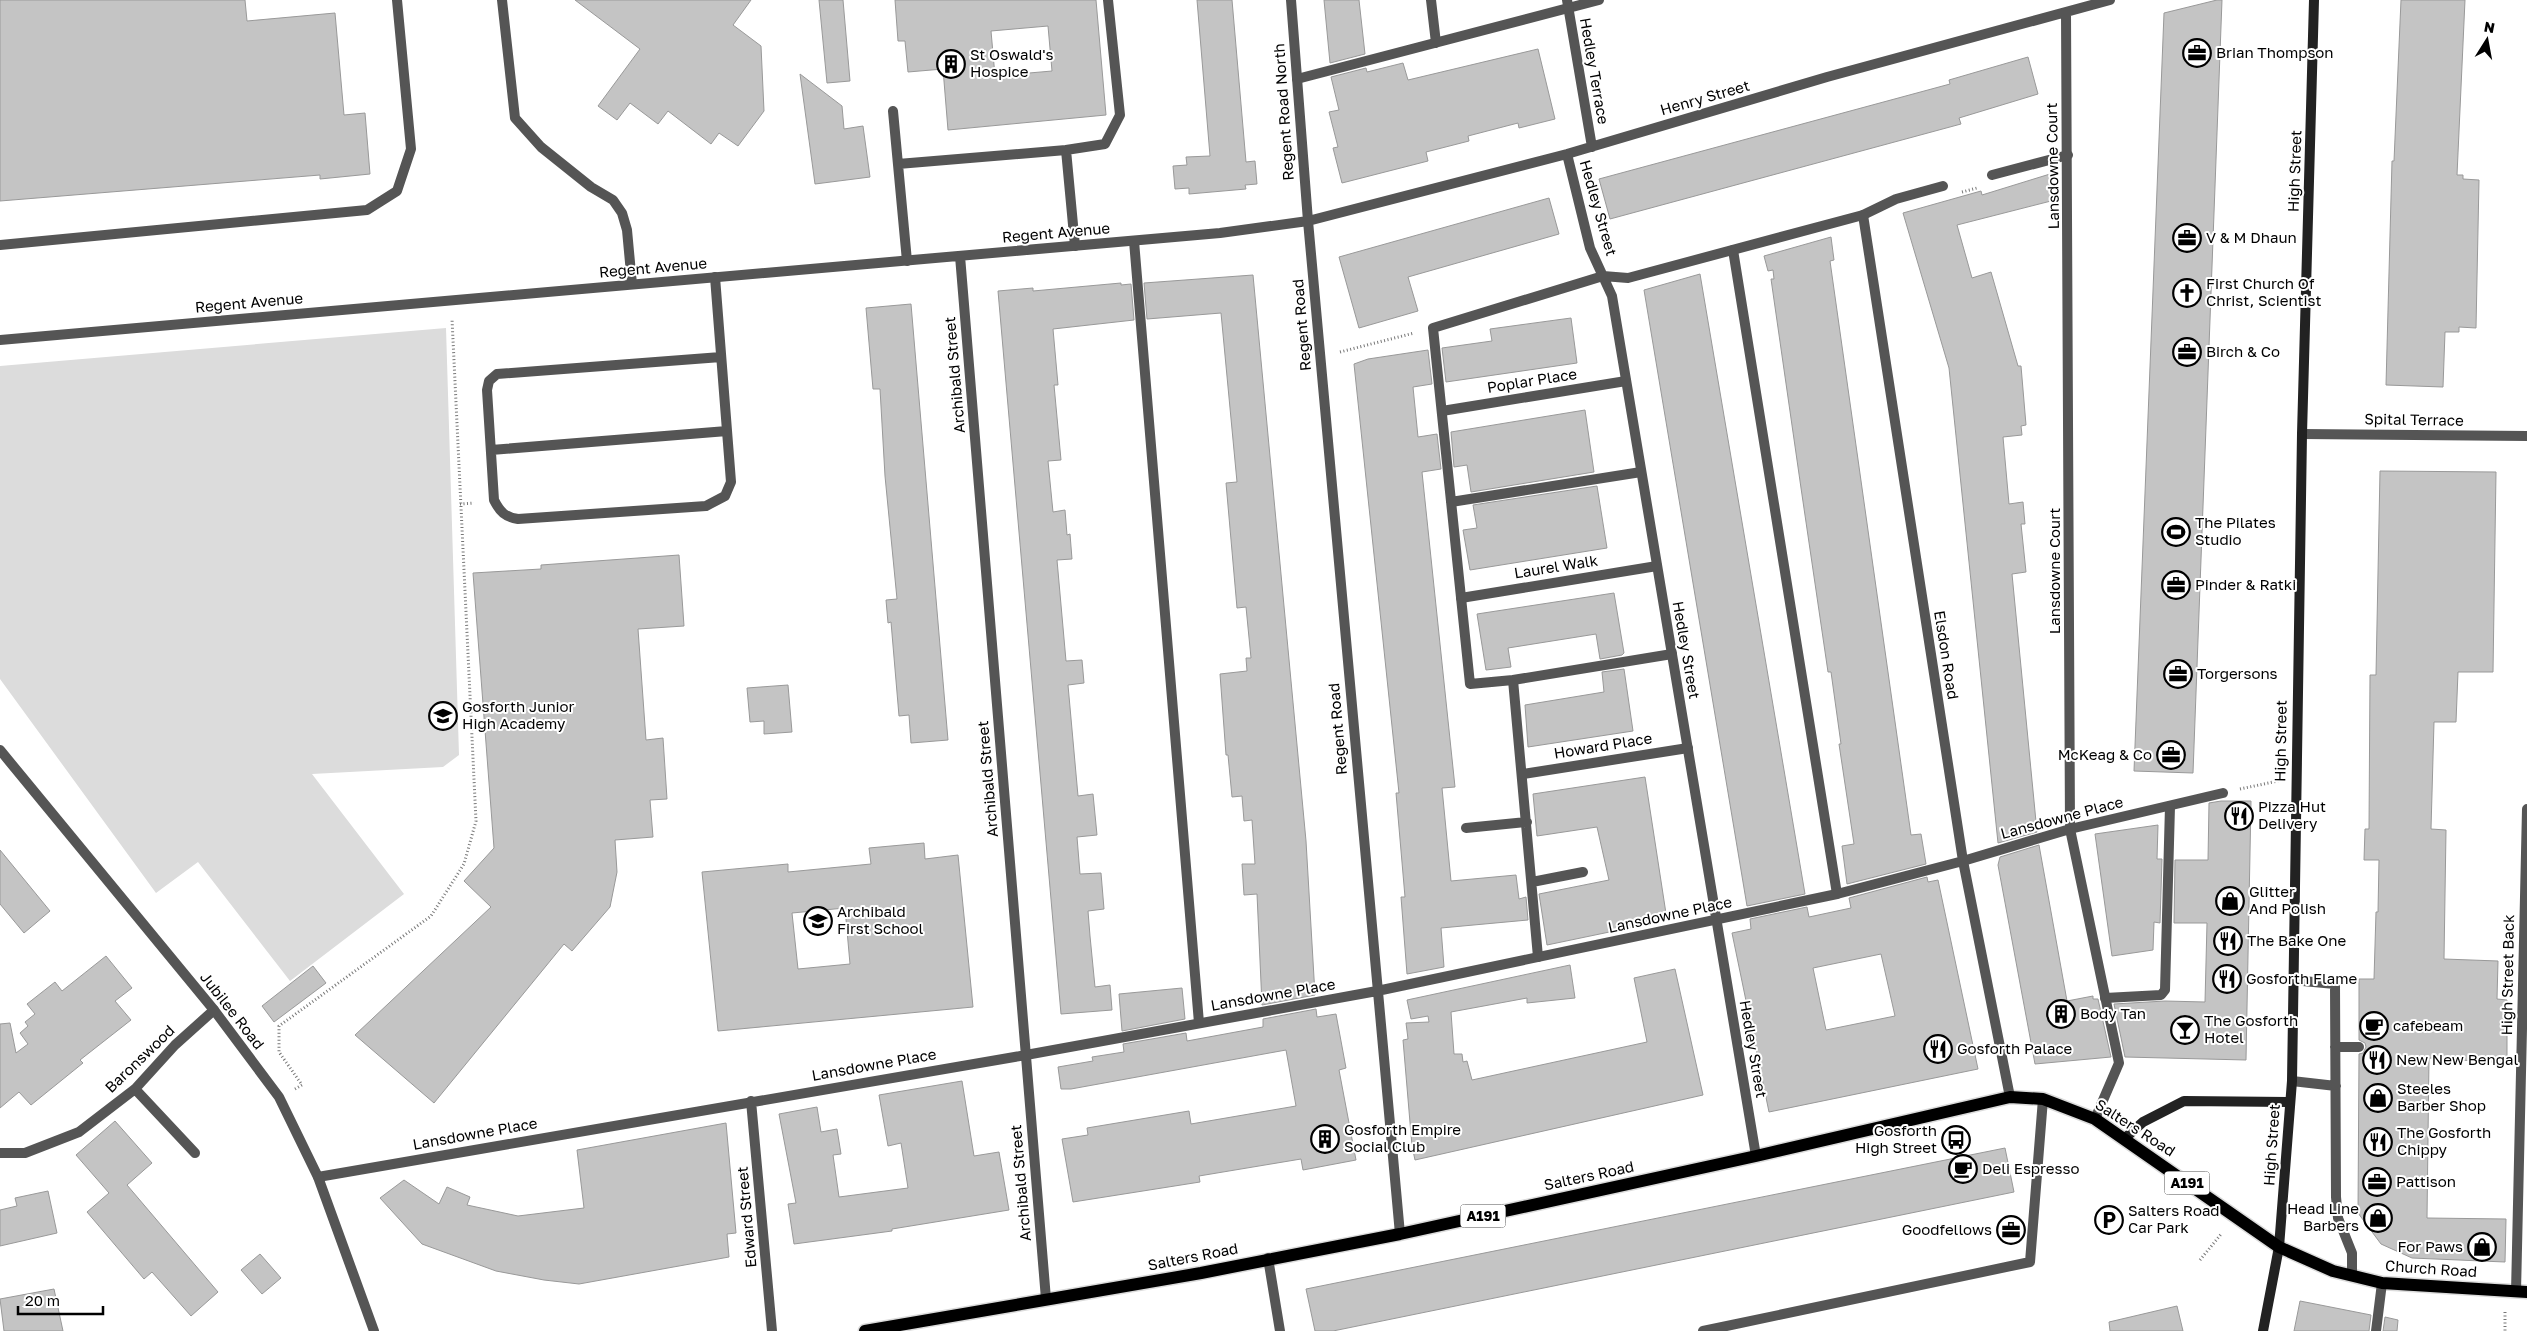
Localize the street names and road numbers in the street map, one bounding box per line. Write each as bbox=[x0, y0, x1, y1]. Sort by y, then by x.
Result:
street label: Hedley Terrace bbox=[1577, 16, 1613, 126]
street label: Regent Road North bbox=[1269, 43, 1297, 181]
street label: Henry Street bbox=[1658, 76, 1752, 118]
street label: Lansdowne Court bbox=[2042, 103, 2062, 230]
street label: High Street bbox=[2284, 130, 2304, 212]
street label: Hedley Street bbox=[1577, 158, 1621, 258]
street label: Regent Avenue bbox=[1001, 218, 1111, 246]
street label: Regent Avenue bbox=[598, 253, 708, 281]
street label: Regent Road bbox=[1288, 278, 1314, 372]
street label: Regent Avenue bbox=[194, 288, 304, 316]
street label: Archibald Street bbox=[940, 316, 968, 434]
street label: Poplar Place bbox=[1486, 364, 1578, 396]
street label: Spital Terrace bbox=[2364, 409, 2464, 429]
street label: Lansdowne Court bbox=[2045, 508, 2063, 634]
street label: Laurel Walk bbox=[1513, 550, 1600, 582]
street label: Hedley Street bbox=[1670, 600, 1704, 700]
street label: Elsdon Road bbox=[1931, 609, 1963, 701]
street label: Regent Road bbox=[1324, 682, 1350, 776]
street label: High Street bbox=[2270, 700, 2290, 782]
street label: Archibald Street bbox=[973, 720, 1001, 838]
street label: Howard Place bbox=[1552, 728, 1654, 762]
street label: Lansdowne Place bbox=[1998, 792, 2125, 842]
street label: Lansdowne Place bbox=[1606, 892, 1734, 936]
street label: High Street Back bbox=[2497, 914, 2517, 1036]
street label: Jubilee Road bbox=[197, 968, 269, 1053]
street label: Lansdowne Place bbox=[1209, 974, 1337, 1014]
street label: Hedley Street bbox=[1737, 999, 1771, 1099]
street label: Baronswood bbox=[101, 1021, 178, 1096]
street label: Lansdowne Place bbox=[810, 1044, 938, 1084]
street label: Salters Road bbox=[2092, 1095, 2179, 1160]
street label: High Street bbox=[2259, 1103, 2283, 1186]
street label: Lansdowne Place bbox=[411, 1113, 539, 1153]
street label: Archibald Street bbox=[1006, 1124, 1034, 1242]
street label: Salters Road bbox=[1542, 1157, 1635, 1193]
street label: Edward Street bbox=[733, 1166, 759, 1268]
road number: A191 bbox=[2164, 1172, 2210, 1194]
road number: A191 bbox=[1460, 1204, 1506, 1228]
street label: Salters Road bbox=[1146, 1238, 1239, 1274]
street label: Church Road bbox=[2384, 1256, 2478, 1280]

